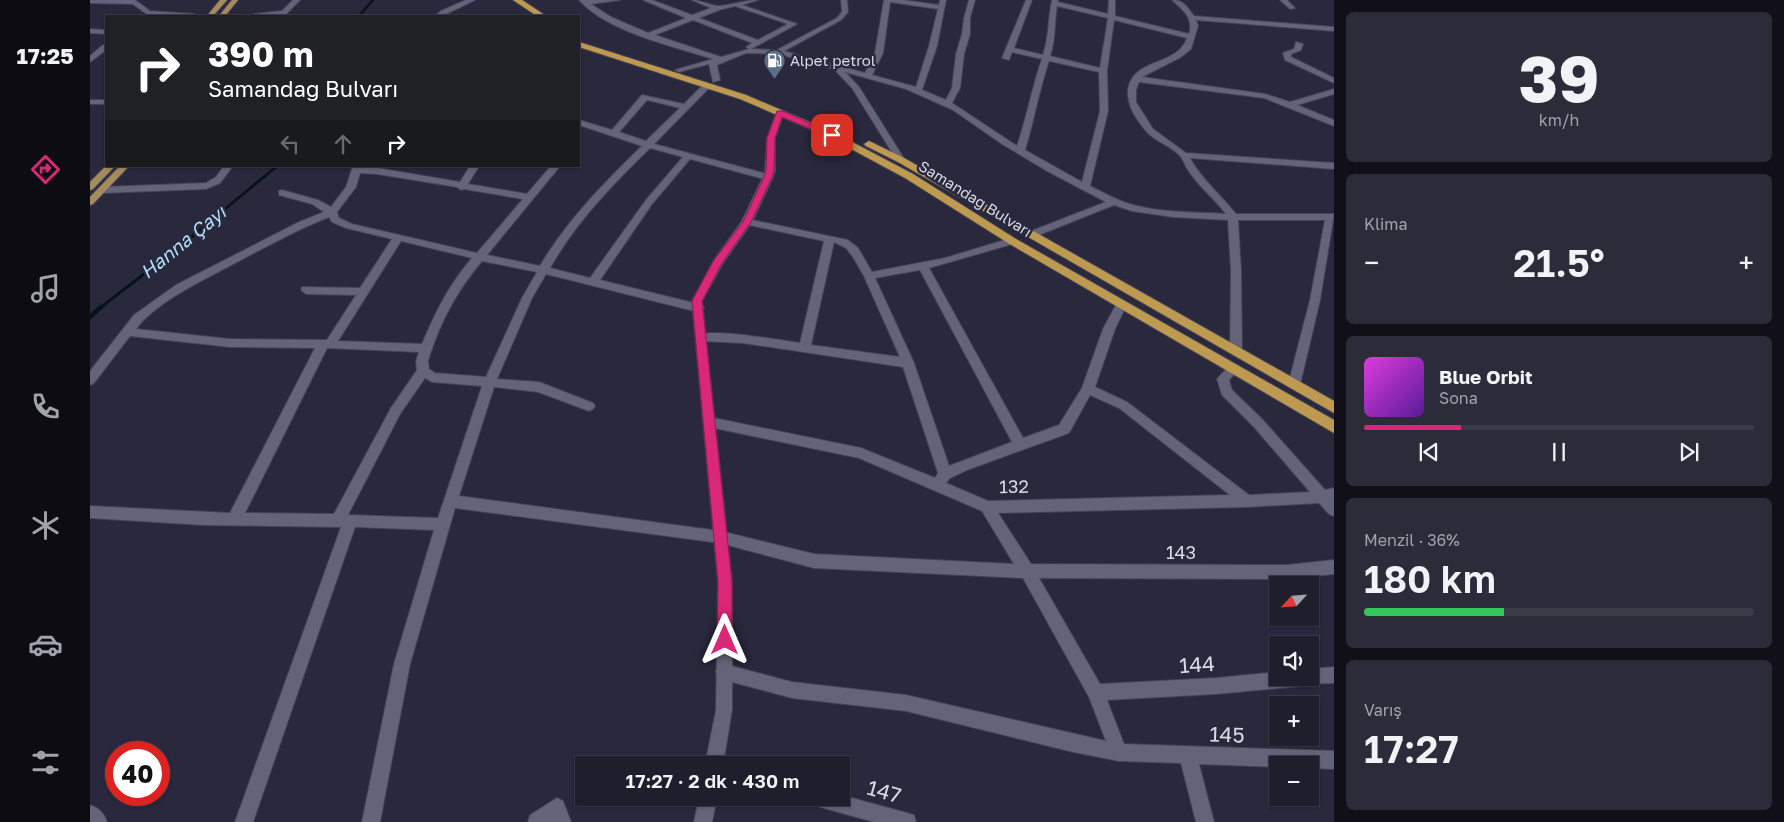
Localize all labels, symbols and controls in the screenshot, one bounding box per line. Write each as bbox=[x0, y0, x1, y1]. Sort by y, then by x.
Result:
text: 390 m bbox=[208, 33, 314, 75]
icon: right bbox=[125, 35, 190, 100]
text: 39 bbox=[1519, 38, 1599, 116]
text: 17:25 bbox=[16, 42, 74, 69]
fuel station icon: Alpet petrol bbox=[762, 49, 786, 80]
place label: Alpet petrol bbox=[790, 51, 876, 69]
text: Samandağ Bulvarı bbox=[208, 75, 398, 102]
text: km/h bbox=[1539, 110, 1579, 130]
pin bbox=[811, 114, 853, 156]
icon: arrive bbox=[818, 121, 846, 149]
icon: left bbox=[276, 130, 304, 158]
icon: ahead bbox=[329, 130, 357, 158]
icon: right bbox=[382, 130, 410, 158]
icon: directions bbox=[28, 152, 63, 187]
street label: Samandağ Bulvarı bbox=[916, 156, 1035, 240]
water label: Hanna Çayı bbox=[135, 200, 231, 283]
text: Klima bbox=[1364, 214, 1408, 234]
text: 21.5° bbox=[1513, 240, 1605, 285]
text: − bbox=[1364, 246, 1379, 279]
text: + bbox=[1739, 246, 1754, 279]
icon: music bbox=[28, 271, 63, 306]
text: Blue Orbit bbox=[1439, 365, 1533, 388]
text: Sona bbox=[1439, 388, 1478, 408]
icon: phone bbox=[28, 389, 63, 424]
icon: previous bbox=[1415, 438, 1443, 466]
icon: pause bbox=[1545, 438, 1573, 466]
icon: next bbox=[1675, 438, 1703, 466]
street label: 132 bbox=[999, 475, 1029, 497]
icon: climate bbox=[28, 508, 63, 543]
text: Menzil · 36% bbox=[1364, 530, 1460, 550]
street label: 143 bbox=[1166, 541, 1196, 563]
text: 180 km bbox=[1364, 556, 1496, 601]
north arrow bbox=[1269, 576, 1319, 626]
map controls bbox=[1269, 576, 1319, 806]
position arrow bbox=[698, 613, 750, 665]
icon: car bbox=[28, 627, 63, 662]
button: sound bbox=[1269, 636, 1319, 686]
street label: 144 bbox=[1178, 650, 1216, 678]
button: + bbox=[1269, 696, 1319, 746]
text: Varış bbox=[1364, 700, 1402, 720]
street label: 145 bbox=[1209, 720, 1245, 748]
text: 17:27 bbox=[1364, 726, 1459, 771]
speed limit sign: 40 bbox=[105, 741, 170, 806]
icon: filters bbox=[28, 745, 63, 780]
button: − bbox=[1269, 756, 1319, 806]
text: 17:27 · 2 dk · 430 m bbox=[626, 769, 799, 792]
street label: 147 bbox=[864, 774, 904, 808]

